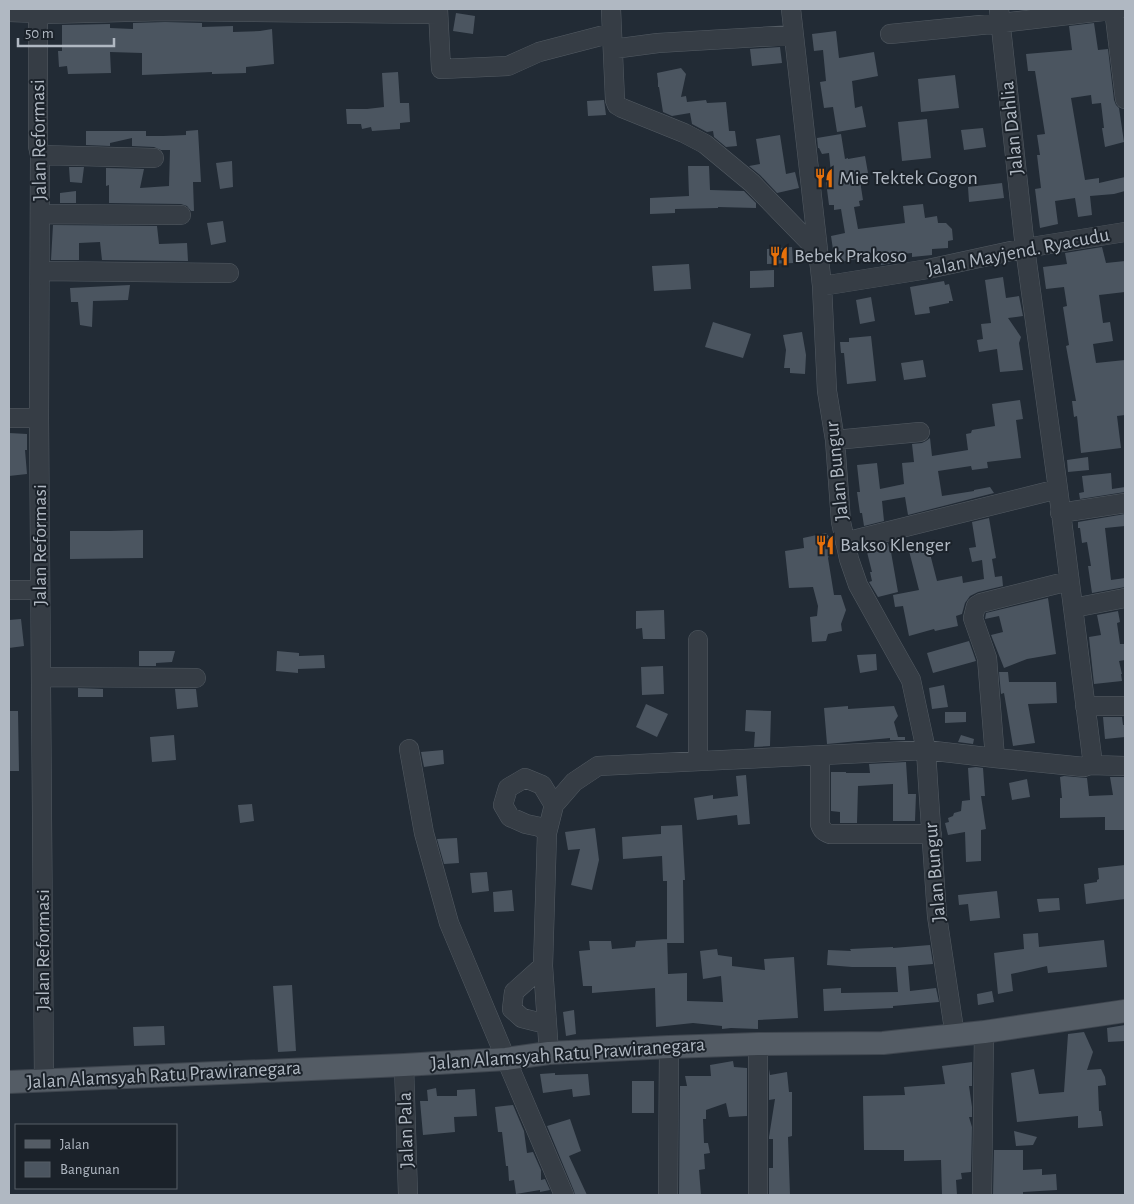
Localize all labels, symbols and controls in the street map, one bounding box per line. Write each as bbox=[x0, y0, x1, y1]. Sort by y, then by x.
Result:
scale bar bbox=[18, 15, 114, 47]
text: 50 m bbox=[25, 26, 54, 41]
street label: Jalan Reformasi bbox=[28, 79, 50, 201]
street label: Jalan Dahlia bbox=[997, 80, 1027, 176]
restaurant icon: Mie Tektek Gogon bbox=[813, 167, 835, 189]
place label: Mie Tektek Gogon bbox=[839, 168, 978, 188]
street label: Jalan Mayjend. Ryacudu bbox=[925, 224, 1111, 280]
restaurant icon: Bebek Prakoso bbox=[768, 245, 790, 267]
place label: Bebek Prakoso bbox=[794, 246, 907, 266]
street label: Jalan Bungur bbox=[822, 420, 852, 522]
street label: Jalan Reformasi bbox=[30, 484, 50, 606]
restaurant icon: Bakso Klenger bbox=[814, 534, 836, 556]
place label: Bakso Klenger bbox=[840, 535, 951, 555]
street label: Jalan Bungur bbox=[921, 821, 949, 923]
street label: Jalan Reformasi bbox=[33, 889, 53, 1011]
street label: Jalan Alamsyah Ratu Prawiranegara bbox=[430, 1034, 706, 1074]
street label: Jalan Alamsyah Ratu Prawiranegara bbox=[26, 1058, 302, 1092]
street label: Jalan Pala bbox=[395, 1092, 417, 1168]
legend bbox=[15, 1124, 178, 1189]
text: Jalan bbox=[60, 1137, 90, 1152]
text: Bangunan bbox=[60, 1162, 120, 1177]

